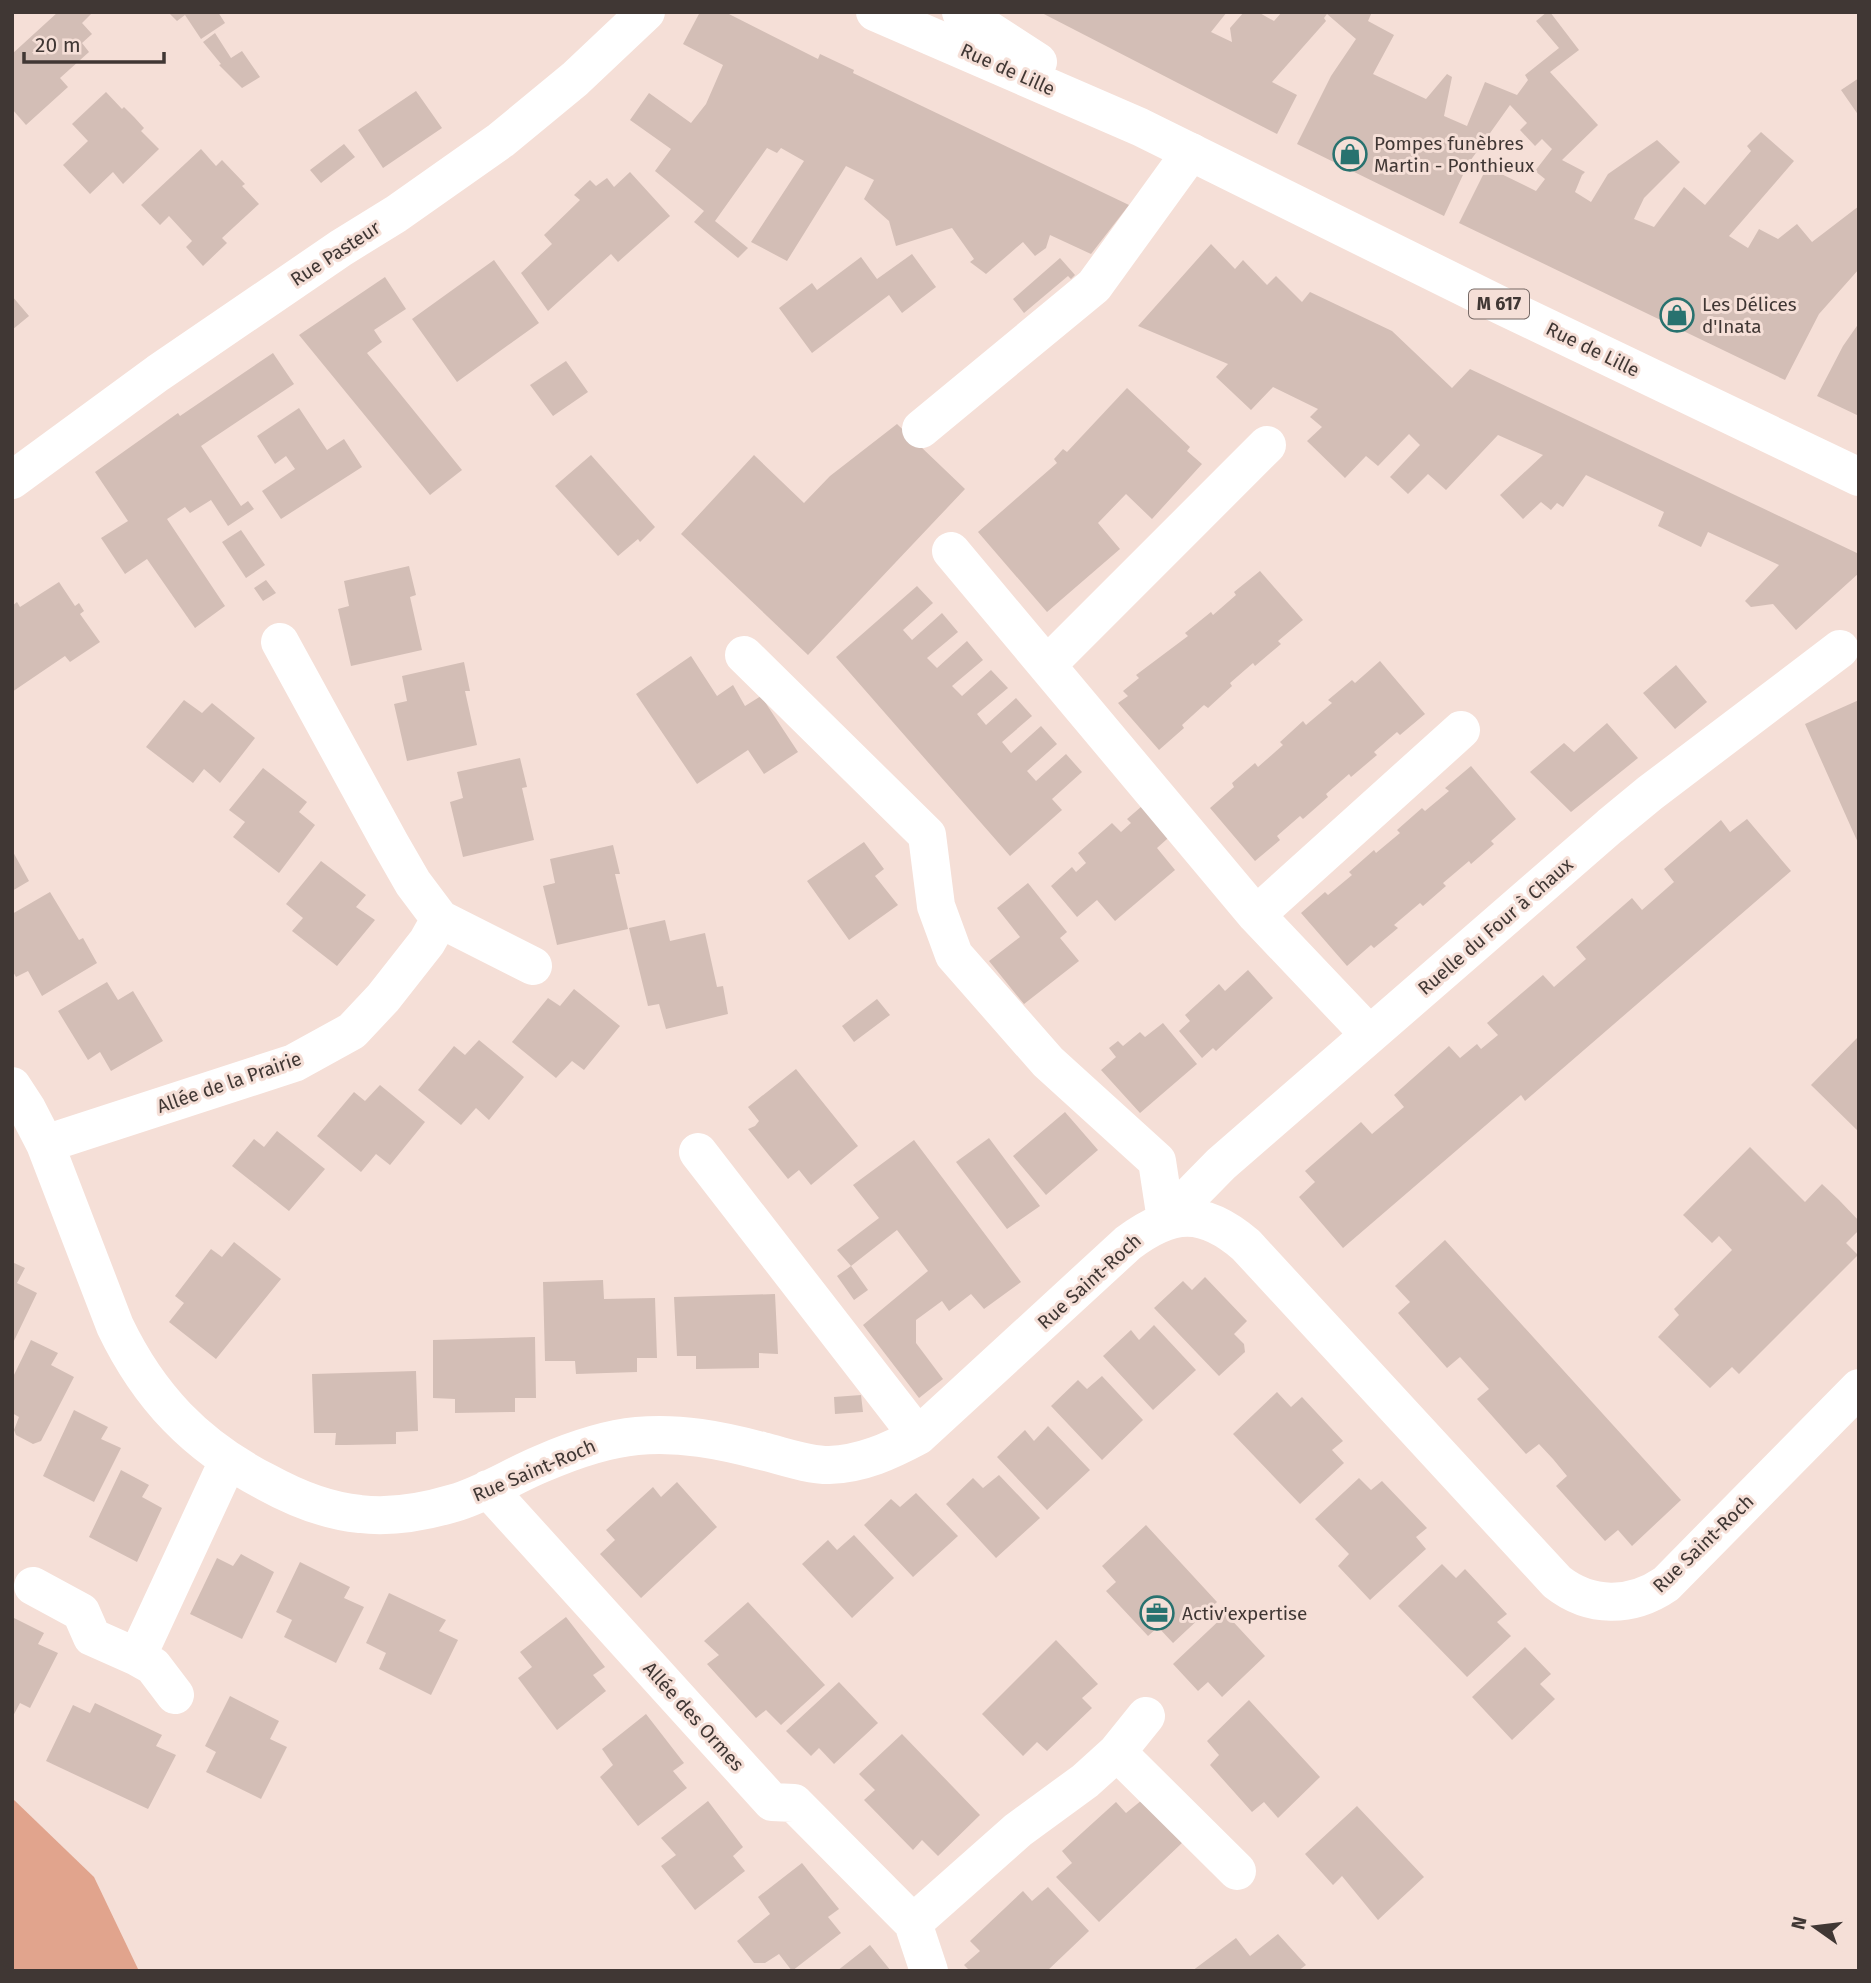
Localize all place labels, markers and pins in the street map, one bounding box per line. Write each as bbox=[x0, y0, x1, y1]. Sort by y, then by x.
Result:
place label: Pompes funèbres Martin - Ponthieux bbox=[1374, 132, 1535, 177]
shop icon: Pompes funèbres Martin - Ponthieux bbox=[1331, 135, 1369, 173]
place label: Les Délices d'Inata bbox=[1702, 293, 1797, 338]
shop icon: Les Délices d'Inata bbox=[1658, 296, 1696, 334]
office icon: Activ'expertise bbox=[1138, 1594, 1176, 1632]
place label: Activ'expertise bbox=[1182, 1602, 1307, 1625]

